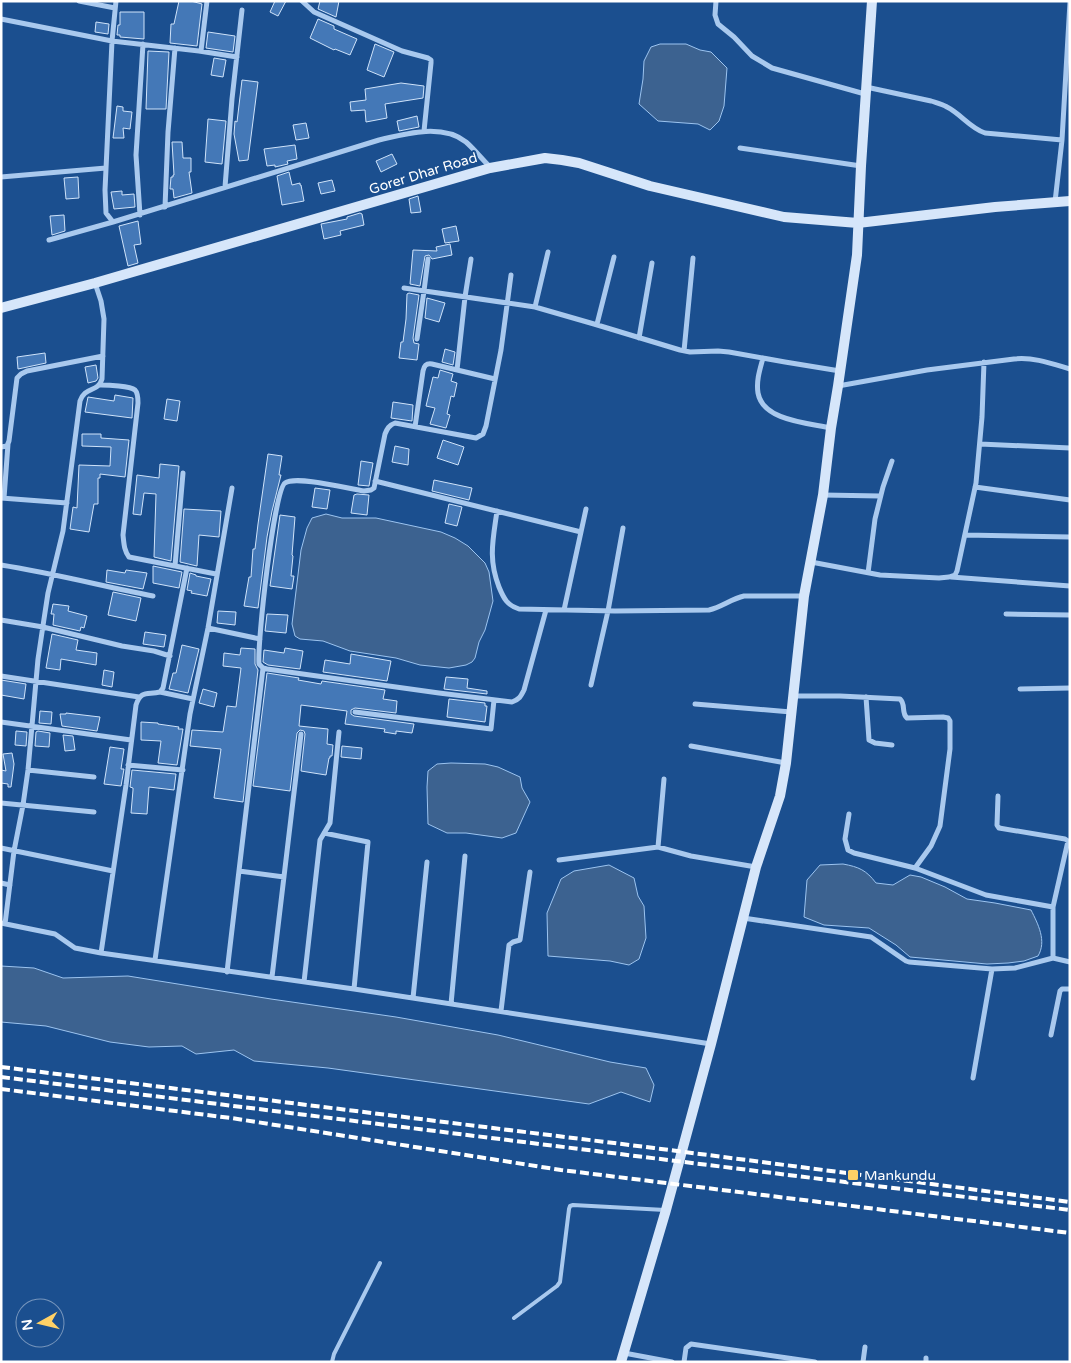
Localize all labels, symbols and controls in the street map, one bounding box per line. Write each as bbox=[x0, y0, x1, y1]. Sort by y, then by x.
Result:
street label: Gorer Dhar Road bbox=[367, 149, 479, 198]
place label: Mankundu bbox=[864, 1167, 936, 1184]
marker: Mankundu bbox=[846, 1168, 860, 1182]
north arrow bbox=[15, 1298, 65, 1348]
text: N bbox=[18, 1318, 37, 1331]

